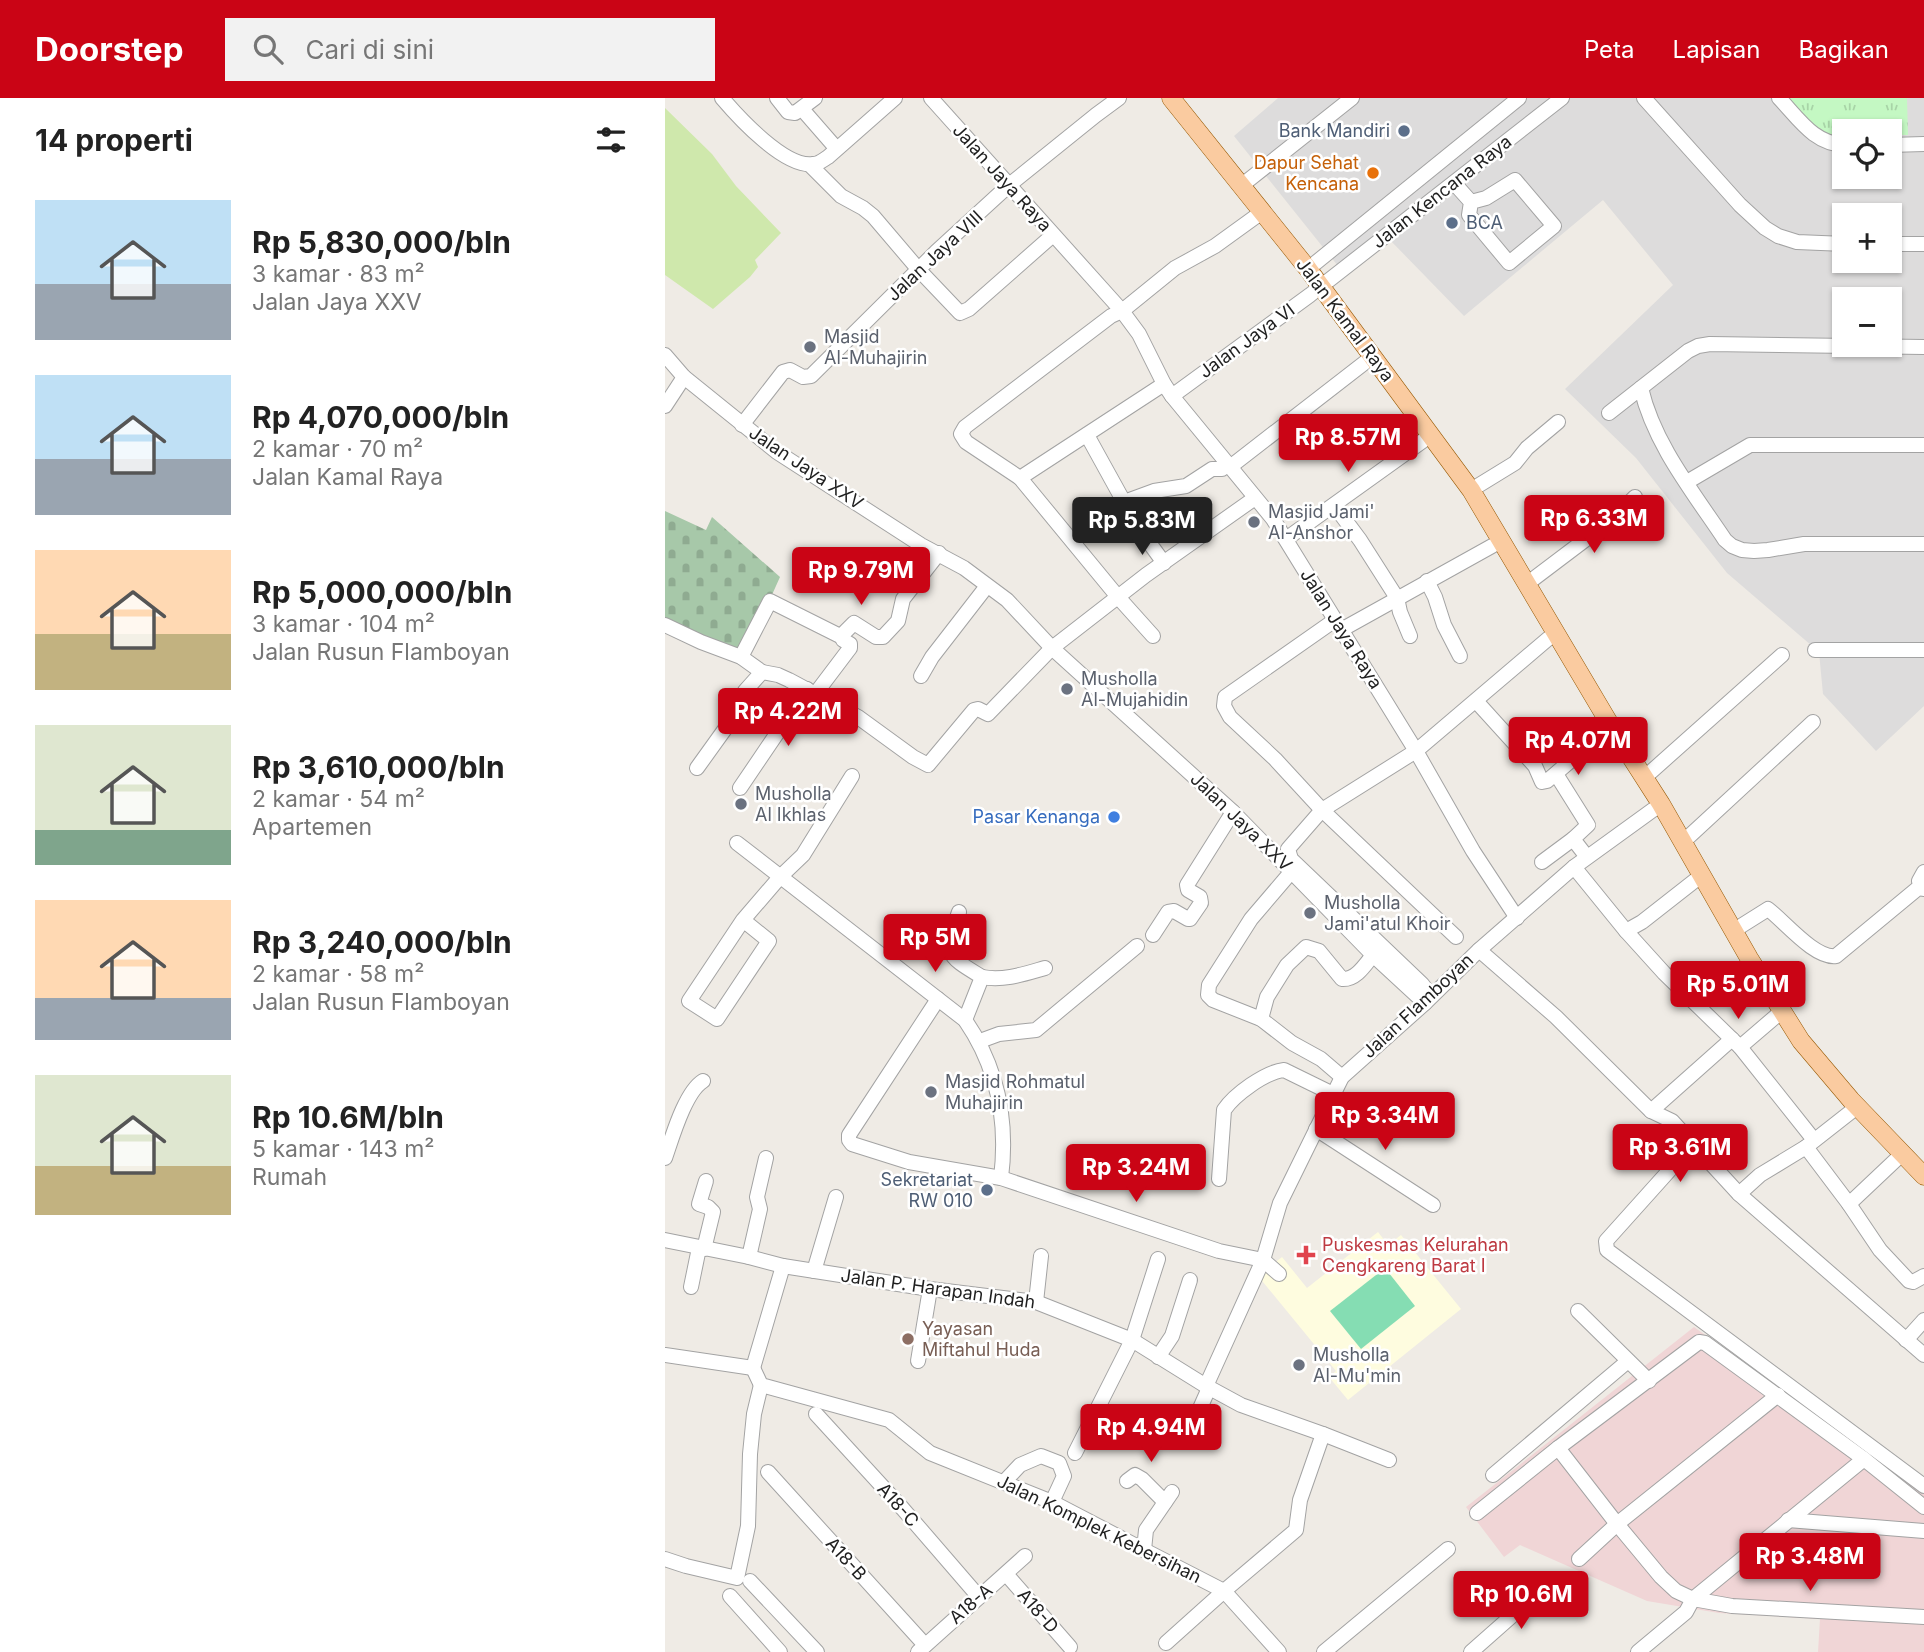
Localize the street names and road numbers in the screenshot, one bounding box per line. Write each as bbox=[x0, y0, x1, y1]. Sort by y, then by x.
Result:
street label: Jalan Jaya Raya bbox=[949, 120, 1056, 236]
street label: Jalan Kencana Raya bbox=[1368, 131, 1515, 252]
street label: Jalan Jaya VIII bbox=[883, 206, 987, 305]
street label: Jalan Kamal Raya bbox=[1292, 254, 1399, 386]
street label: Jalan Jaya VI bbox=[1195, 299, 1299, 382]
street label: Jalan Jaya XXV bbox=[745, 422, 867, 513]
street label: Jalan Jaya Raya bbox=[1296, 565, 1387, 693]
street label: Jalan Jaya XXV bbox=[1186, 768, 1296, 875]
street label: Jalan Flamboyan bbox=[1358, 949, 1477, 1062]
street label: Jalan P. Harapan Indah bbox=[839, 1264, 1037, 1313]
street label: Jalan Komplek Kebersihan bbox=[994, 1470, 1205, 1587]
street label: A18-C bbox=[873, 1478, 923, 1531]
street label: A18-B bbox=[822, 1533, 871, 1584]
street label: A18-A bbox=[945, 1579, 997, 1628]
street label: A18-D bbox=[1014, 1584, 1063, 1637]

